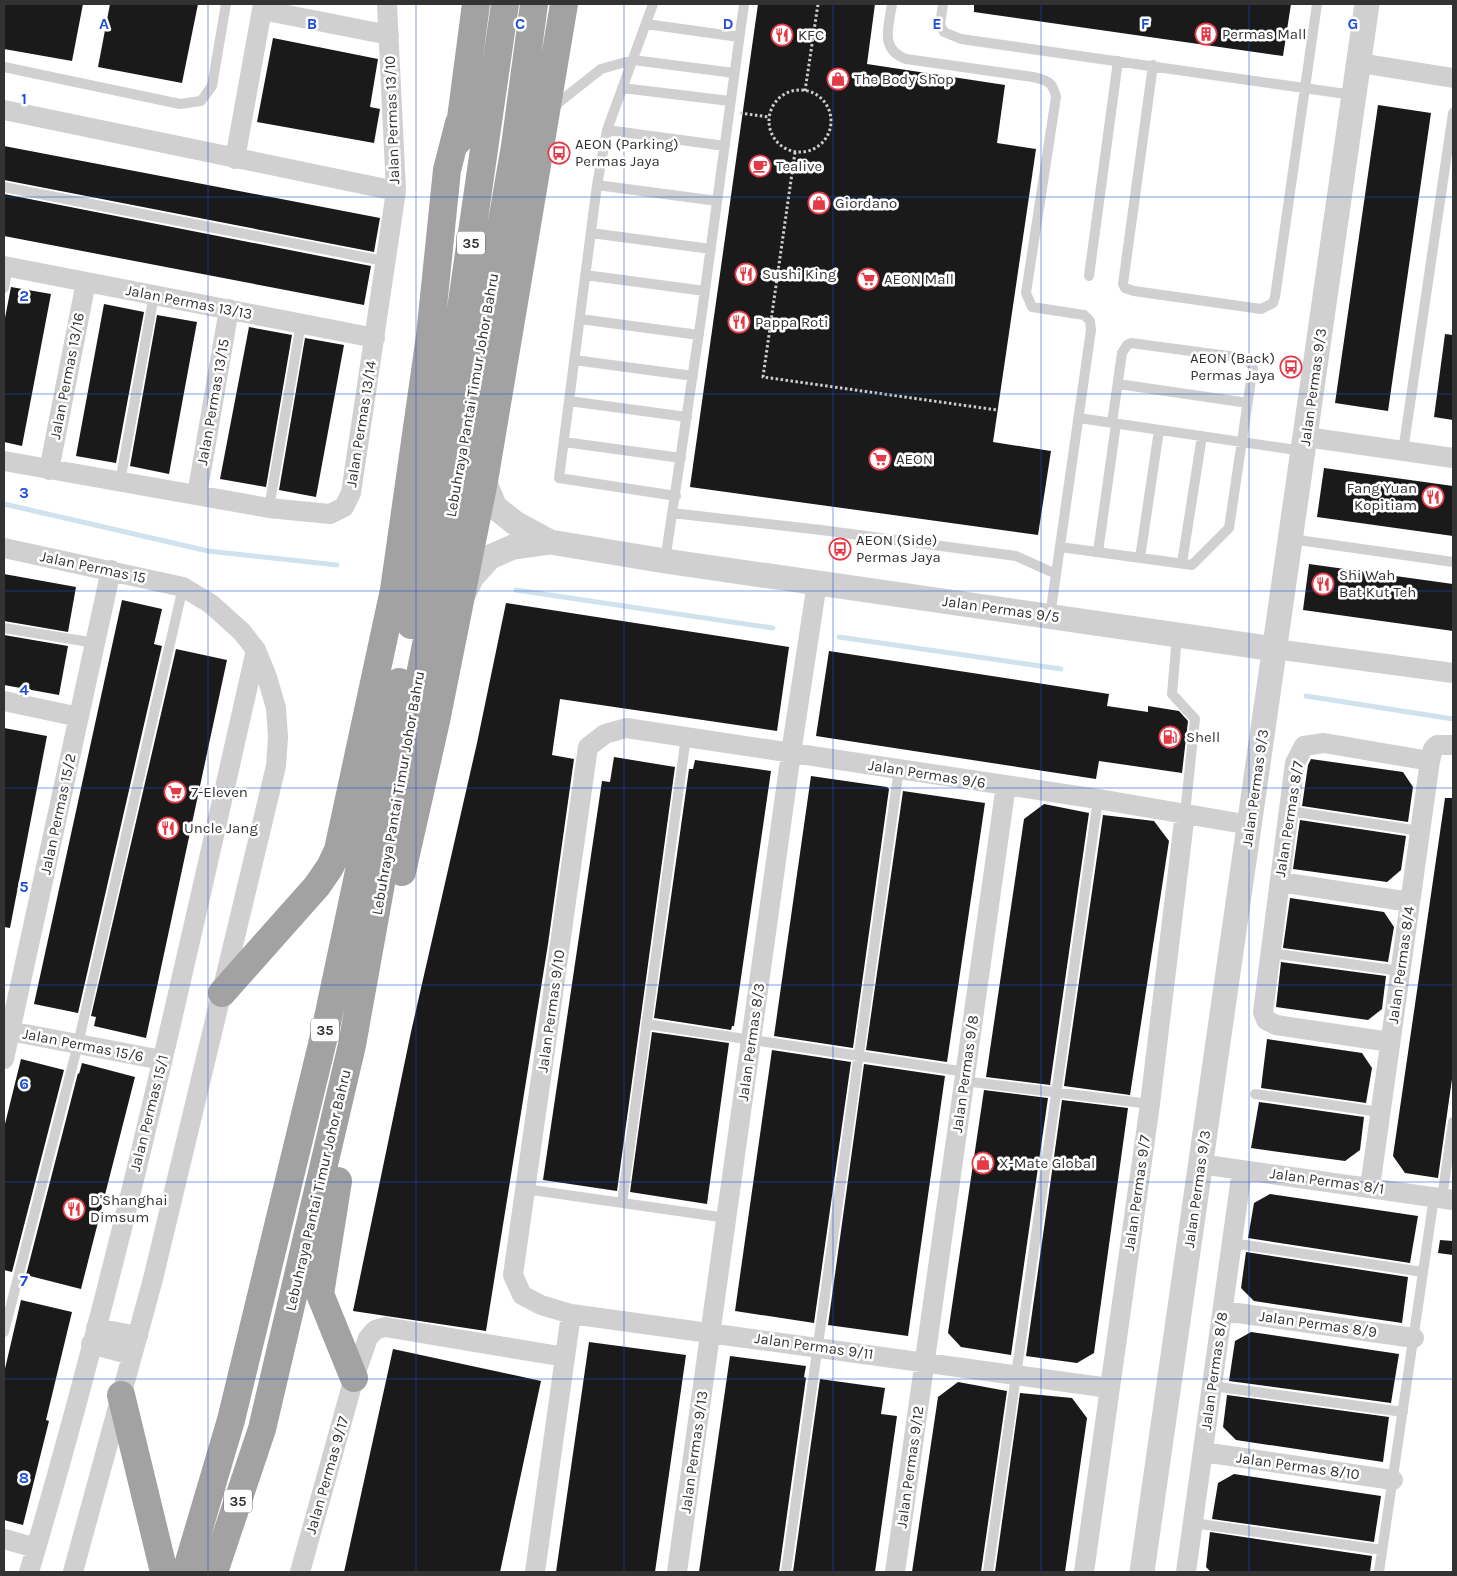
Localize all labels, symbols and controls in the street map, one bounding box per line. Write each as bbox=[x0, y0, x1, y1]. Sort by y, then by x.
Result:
text: A bbox=[99, 14, 109, 33]
text: B bbox=[307, 14, 317, 33]
text: C bbox=[515, 14, 525, 33]
text: D bbox=[723, 14, 734, 33]
text: E bbox=[932, 14, 942, 33]
text: F bbox=[1141, 14, 1150, 33]
text: G bbox=[1348, 14, 1358, 33]
building icon: Permas Mall bbox=[1194, 22, 1218, 46]
restaurant icon: KFC bbox=[770, 23, 794, 47]
place label: Permas Mall bbox=[1222, 25, 1307, 43]
place label: KFC bbox=[798, 26, 824, 44]
street label: Jalan Permas 13/10 bbox=[381, 55, 403, 185]
shop icon: The Body Shop bbox=[826, 67, 850, 91]
place label: The Body Shop bbox=[854, 70, 954, 88]
text: 1 bbox=[21, 89, 27, 108]
place label: AEON (Parking) Permas Jaya bbox=[575, 135, 679, 170]
bus stop icon: AEON (Parking) Permas Jaya bbox=[547, 141, 571, 165]
cafe icon: Tealive bbox=[748, 154, 772, 178]
place label: Tealive bbox=[776, 157, 822, 175]
shop icon: Giordano bbox=[807, 191, 831, 215]
place label: Giordano bbox=[835, 194, 897, 212]
road number: 35 bbox=[457, 232, 485, 254]
restaurant icon: Sushi King bbox=[734, 262, 758, 286]
place label: Sushi King bbox=[762, 265, 837, 283]
supermarket icon: AEON Mall bbox=[856, 267, 880, 291]
place label: AEON Mall bbox=[884, 270, 954, 288]
street label: Lebuhraya Pantai Timur Johor Bahru bbox=[442, 272, 502, 518]
street label: Jalan Permas 13/13 bbox=[124, 281, 254, 323]
text: 2 bbox=[19, 286, 29, 305]
restaurant icon: Pappa Roti bbox=[727, 310, 751, 334]
street label: Jalan Permas 13/16 bbox=[46, 311, 88, 441]
place label: Pappa Roti bbox=[755, 313, 828, 331]
street label: Jalan Permas 9/3 bbox=[1296, 327, 1330, 447]
street label: Jalan Permas 13/15 bbox=[193, 337, 233, 467]
place label: AEON (Back) Permas Jaya bbox=[1190, 349, 1275, 384]
bus stop icon: AEON (Back) Permas Jaya bbox=[1279, 355, 1303, 379]
street label: Jalan Permas 13/14 bbox=[342, 359, 380, 489]
supermarket icon: AEON bbox=[868, 447, 892, 471]
place label: AEON bbox=[896, 450, 933, 468]
place label: Fang Yuan Kopitiam bbox=[1347, 479, 1417, 514]
text: 3 bbox=[19, 483, 29, 502]
restaurant icon: Fang Yuan Kopitiam bbox=[1421, 485, 1445, 509]
place label: AEON (Side) Permas Jaya bbox=[856, 531, 941, 566]
bus stop icon: AEON (Side) Permas Jaya bbox=[828, 537, 852, 561]
street label: Jalan Permas 15 bbox=[38, 547, 148, 587]
place label: Shi Wah Bat Kut Teh bbox=[1339, 566, 1416, 601]
restaurant icon: Shi Wah Bat Kut Teh bbox=[1311, 572, 1335, 596]
street label: Jalan Permas 9/5 bbox=[941, 592, 1061, 626]
street label: Lebuhraya Pantai Timur Johor Bahru bbox=[368, 670, 428, 916]
text: 4 bbox=[19, 680, 29, 699]
fuel station icon: Shell bbox=[1158, 725, 1182, 749]
place label: Shell bbox=[1186, 728, 1220, 746]
street label: Jalan Permas 9/3 bbox=[1238, 728, 1272, 848]
street label: Jalan Permas 15/2 bbox=[36, 752, 80, 876]
street label: Jalan Permas 9/6 bbox=[867, 756, 987, 792]
street label: Jalan Permas 8/7 bbox=[1271, 760, 1307, 878]
supermarket icon: 7-Eleven bbox=[163, 780, 187, 804]
place label: 7-Eleven bbox=[191, 783, 248, 801]
restaurant icon: Uncle Jang bbox=[156, 816, 180, 840]
place label: Uncle Jang bbox=[184, 819, 258, 837]
text: 5 bbox=[19, 877, 29, 896]
street label: Jalan Permas 8/4 bbox=[1384, 904, 1418, 1025]
street label: Jalan Permas 9/10 bbox=[533, 948, 569, 1073]
street label: Jalan Permas 8/3 bbox=[734, 982, 768, 1102]
street label: Jalan Permas 9/8 bbox=[948, 1014, 982, 1134]
road number: 35 bbox=[311, 1018, 339, 1042]
street label: Jalan Permas 15/6 bbox=[21, 1024, 145, 1066]
street label: Jalan Permas 15/1 bbox=[126, 1053, 172, 1173]
street label: Lebuhraya Pantai Timur Johor Bahru bbox=[281, 1067, 355, 1313]
text: 6 bbox=[19, 1074, 29, 1093]
street label: Jalan Permas 9/3 bbox=[1180, 1129, 1214, 1249]
street label: Jalan Permas 9/7 bbox=[1120, 1134, 1154, 1252]
shop icon: X-Mate Global bbox=[971, 1151, 995, 1175]
place label: X-Mate Global bbox=[999, 1154, 1095, 1172]
street label: Jalan Permas 8/1 bbox=[1269, 1164, 1385, 1198]
place label: D'Shanghai Dimsum bbox=[90, 1191, 168, 1226]
restaurant icon: D'Shanghai Dimsum bbox=[62, 1197, 86, 1221]
text: 7 bbox=[20, 1271, 28, 1290]
street label: Jalan Permas 8/9 bbox=[1258, 1307, 1378, 1341]
street label: Jalan Permas 8/8 bbox=[1197, 1311, 1231, 1431]
street label: Jalan Permas 9/11 bbox=[754, 1329, 874, 1363]
street label: Jalan Permas 9/13 bbox=[676, 1390, 712, 1514]
street label: Jalan Permas 9/12 bbox=[893, 1405, 927, 1529]
street label: Jalan Permas 9/17 bbox=[302, 1414, 352, 1536]
street label: Jalan Permas 8/10 bbox=[1235, 1448, 1361, 1484]
text: 8 bbox=[19, 1468, 29, 1487]
road number: 35 bbox=[224, 1490, 252, 1512]

